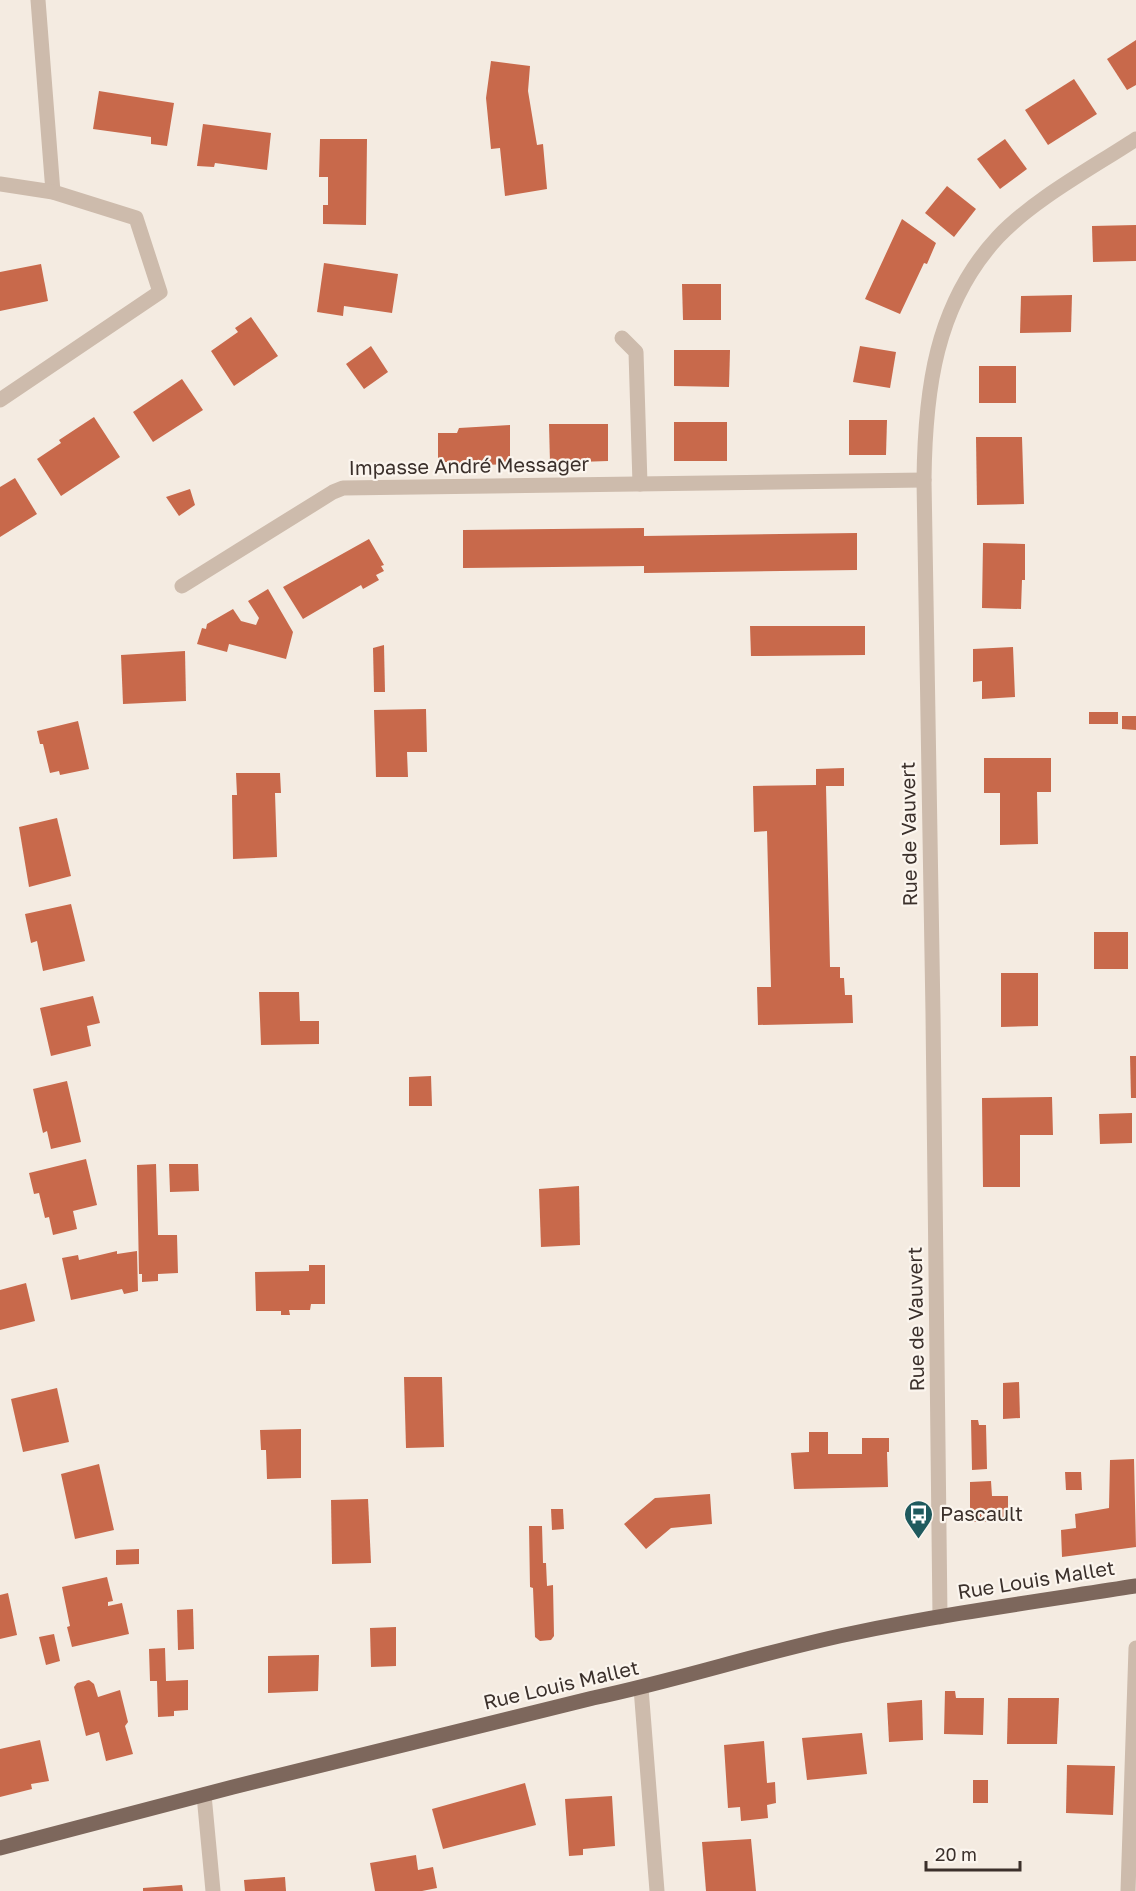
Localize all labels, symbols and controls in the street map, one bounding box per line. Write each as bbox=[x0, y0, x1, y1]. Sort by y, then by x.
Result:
street label: Impasse André Messager bbox=[348, 451, 590, 479]
street label: Rue de Vauvert bbox=[895, 761, 921, 907]
street label: Rue de Vauvert bbox=[902, 1246, 928, 1392]
bus stop icon: Pascault bbox=[903, 1498, 935, 1540]
place label: Pascault bbox=[940, 1501, 1023, 1525]
street label: Rue Louis Mallet bbox=[956, 1555, 1116, 1603]
street label: Rue Louis Mallet bbox=[481, 1654, 641, 1714]
scale bar bbox=[926, 1834, 1020, 1872]
text: 20 m bbox=[935, 1843, 977, 1865]

